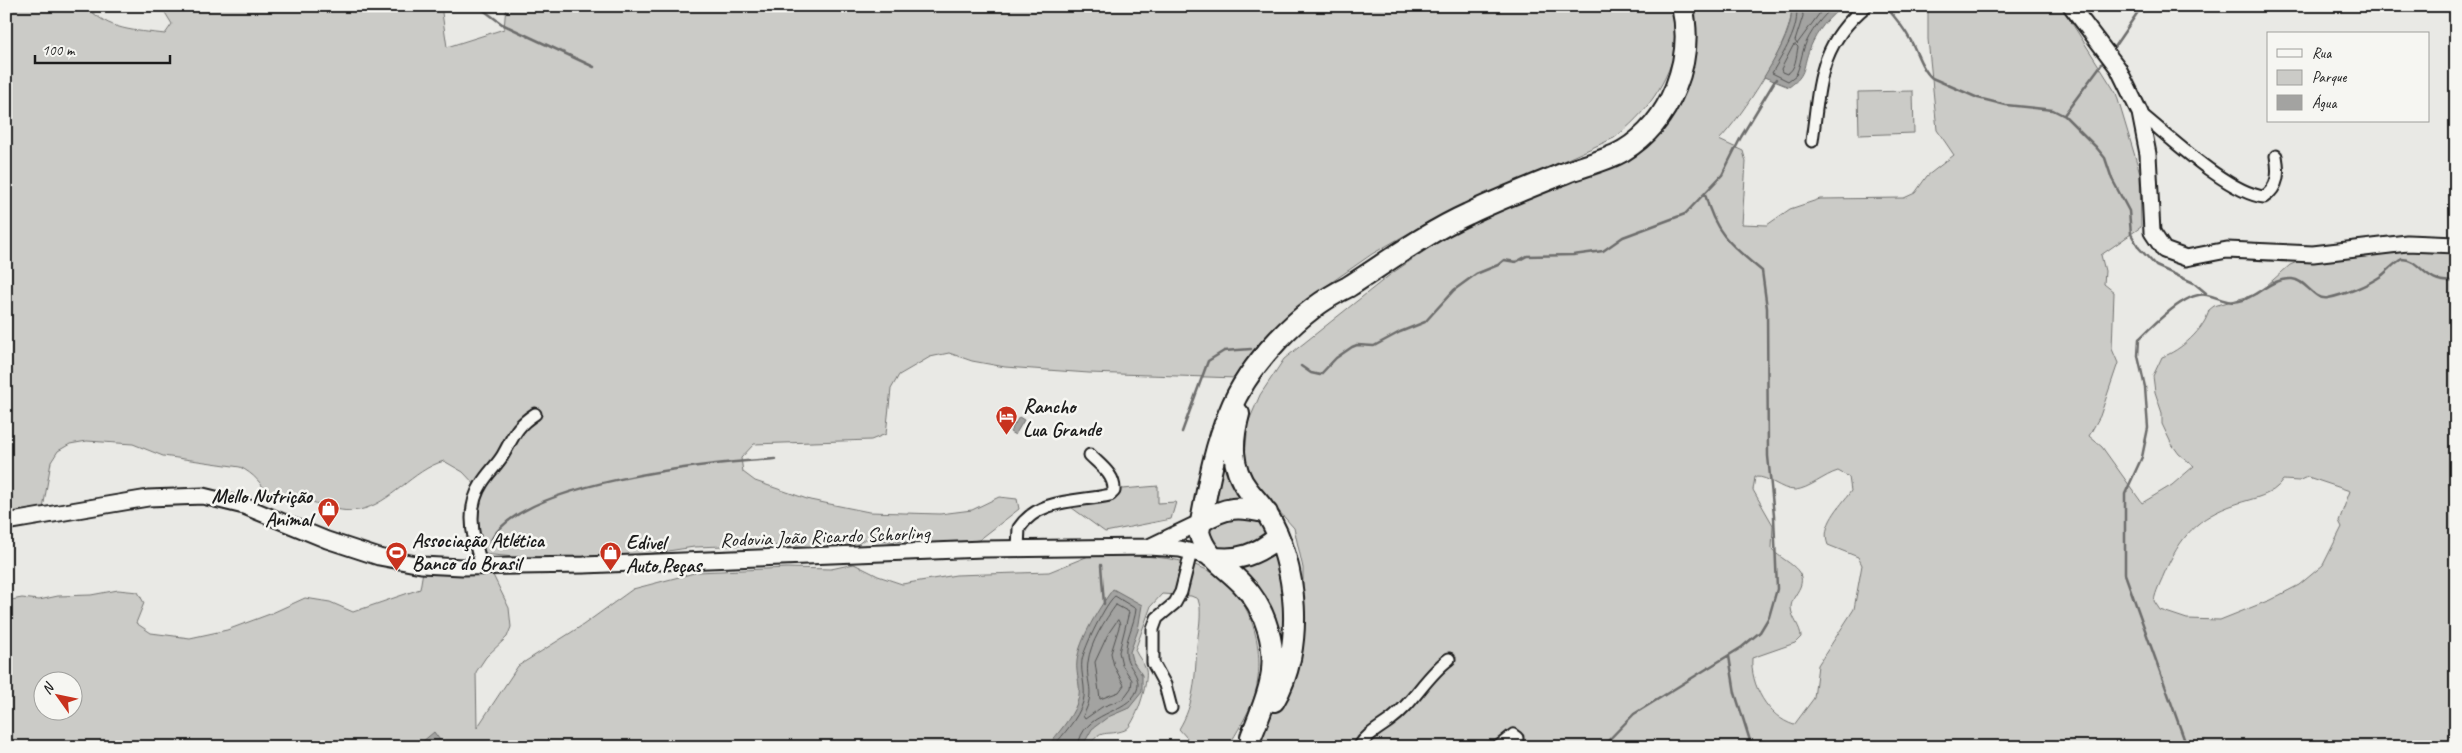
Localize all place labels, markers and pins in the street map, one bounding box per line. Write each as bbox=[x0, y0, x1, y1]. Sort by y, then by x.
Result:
place label: Rancho Lua Grande bbox=[1023, 394, 1103, 442]
hotel icon: Rancho Lua Grande bbox=[995, 405, 1019, 436]
place label: Mello Nutrição Animal bbox=[212, 484, 315, 532]
shop icon: Mello Nutrição Animal bbox=[316, 496, 340, 527]
place label: Associação Atlética Banco do Brasil bbox=[412, 528, 546, 576]
place label: Edivel Auto Peças bbox=[626, 530, 703, 578]
sports icon: Associação Atlética Banco do Brasil bbox=[384, 540, 408, 571]
shop icon: Edivel Auto Peças bbox=[598, 541, 622, 572]

